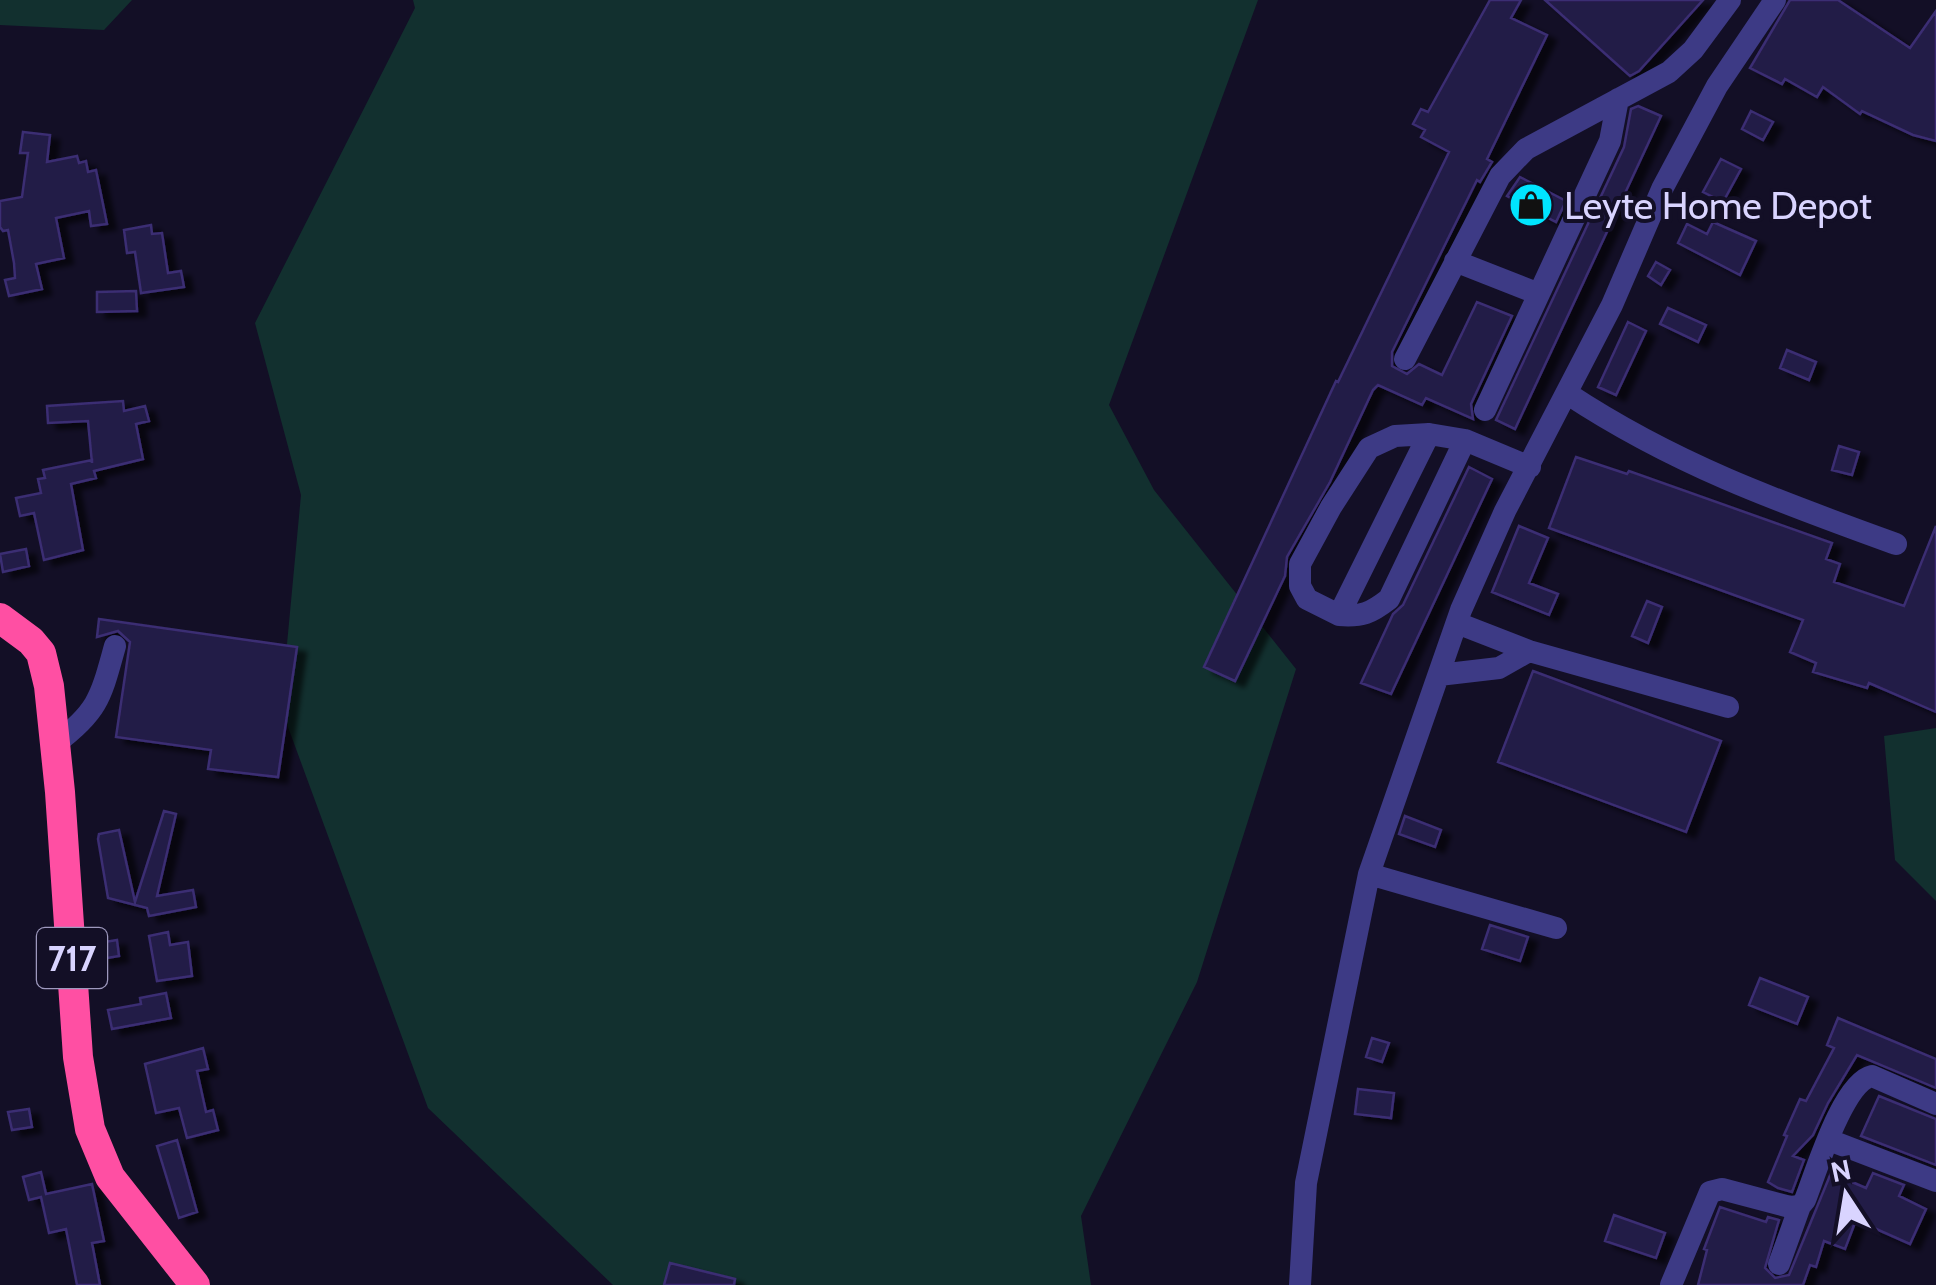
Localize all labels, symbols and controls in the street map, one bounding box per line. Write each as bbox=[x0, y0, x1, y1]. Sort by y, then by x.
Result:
shop icon: Leyte Home Depot bbox=[1508, 182, 1554, 228]
place label: Leyte Home Depot bbox=[1564, 182, 1872, 229]
road number: 717 bbox=[37, 928, 107, 988]
north arrow bbox=[1796, 1145, 1896, 1245]
text: N bbox=[1828, 1152, 1854, 1189]

